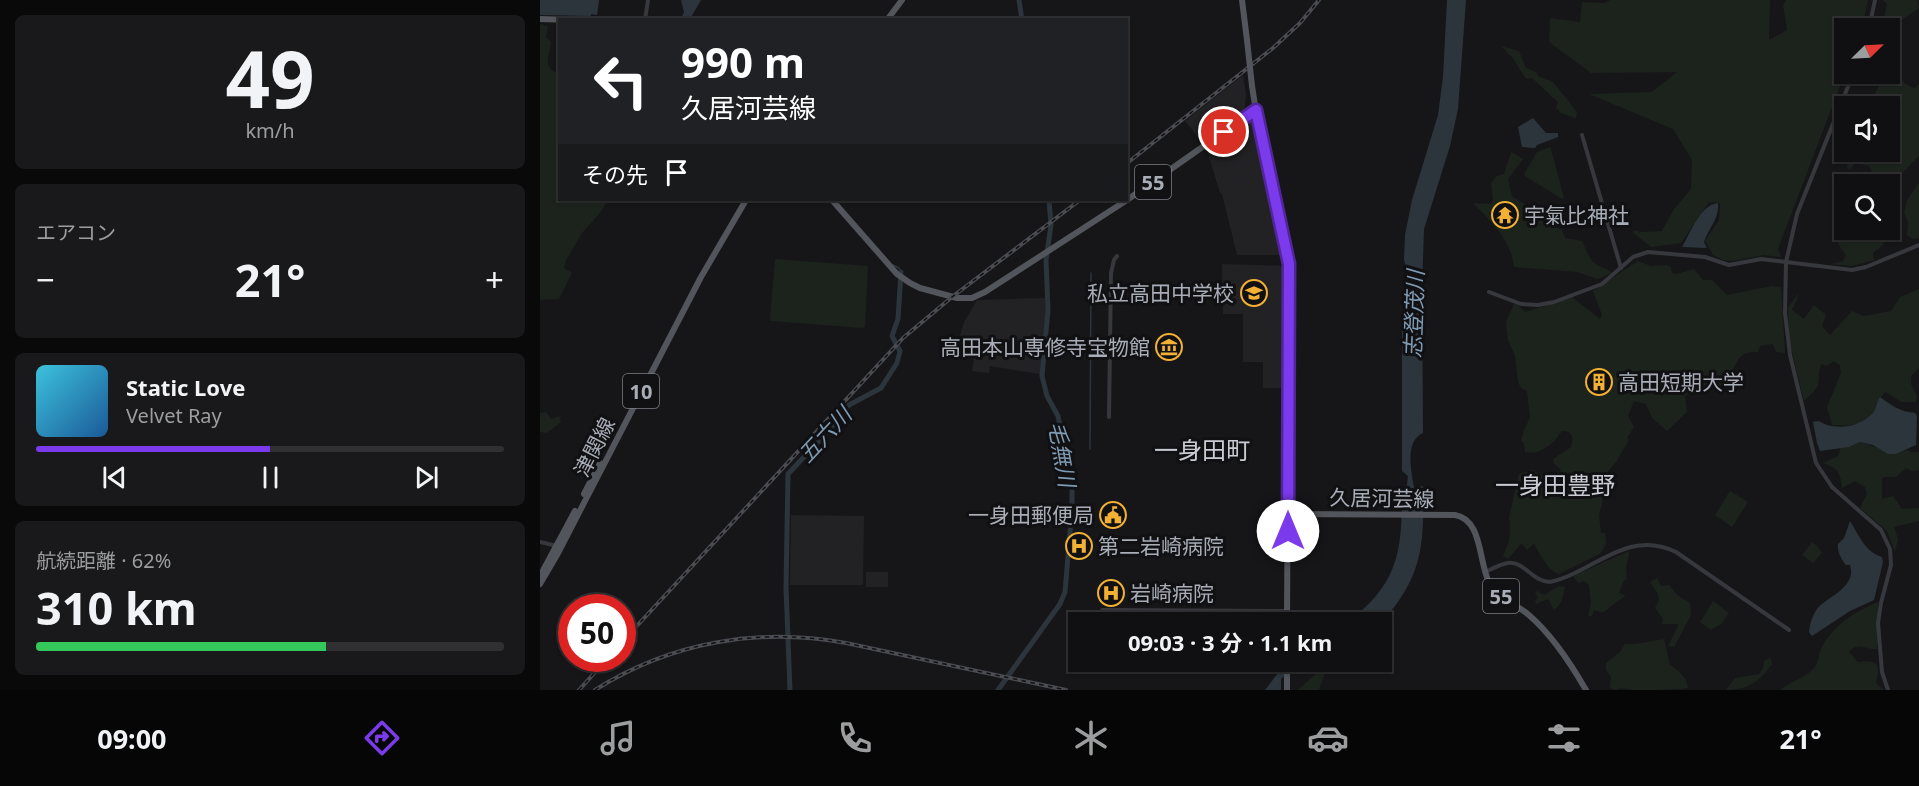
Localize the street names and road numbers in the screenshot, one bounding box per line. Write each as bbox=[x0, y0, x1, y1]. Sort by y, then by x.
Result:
road number: 55 bbox=[1135, 165, 1171, 199]
road number: 10 bbox=[623, 374, 659, 408]
street label: 津関線 bbox=[567, 413, 621, 481]
street label: 久居河芸線 bbox=[1329, 483, 1435, 513]
road number: 55 bbox=[1483, 579, 1519, 613]

